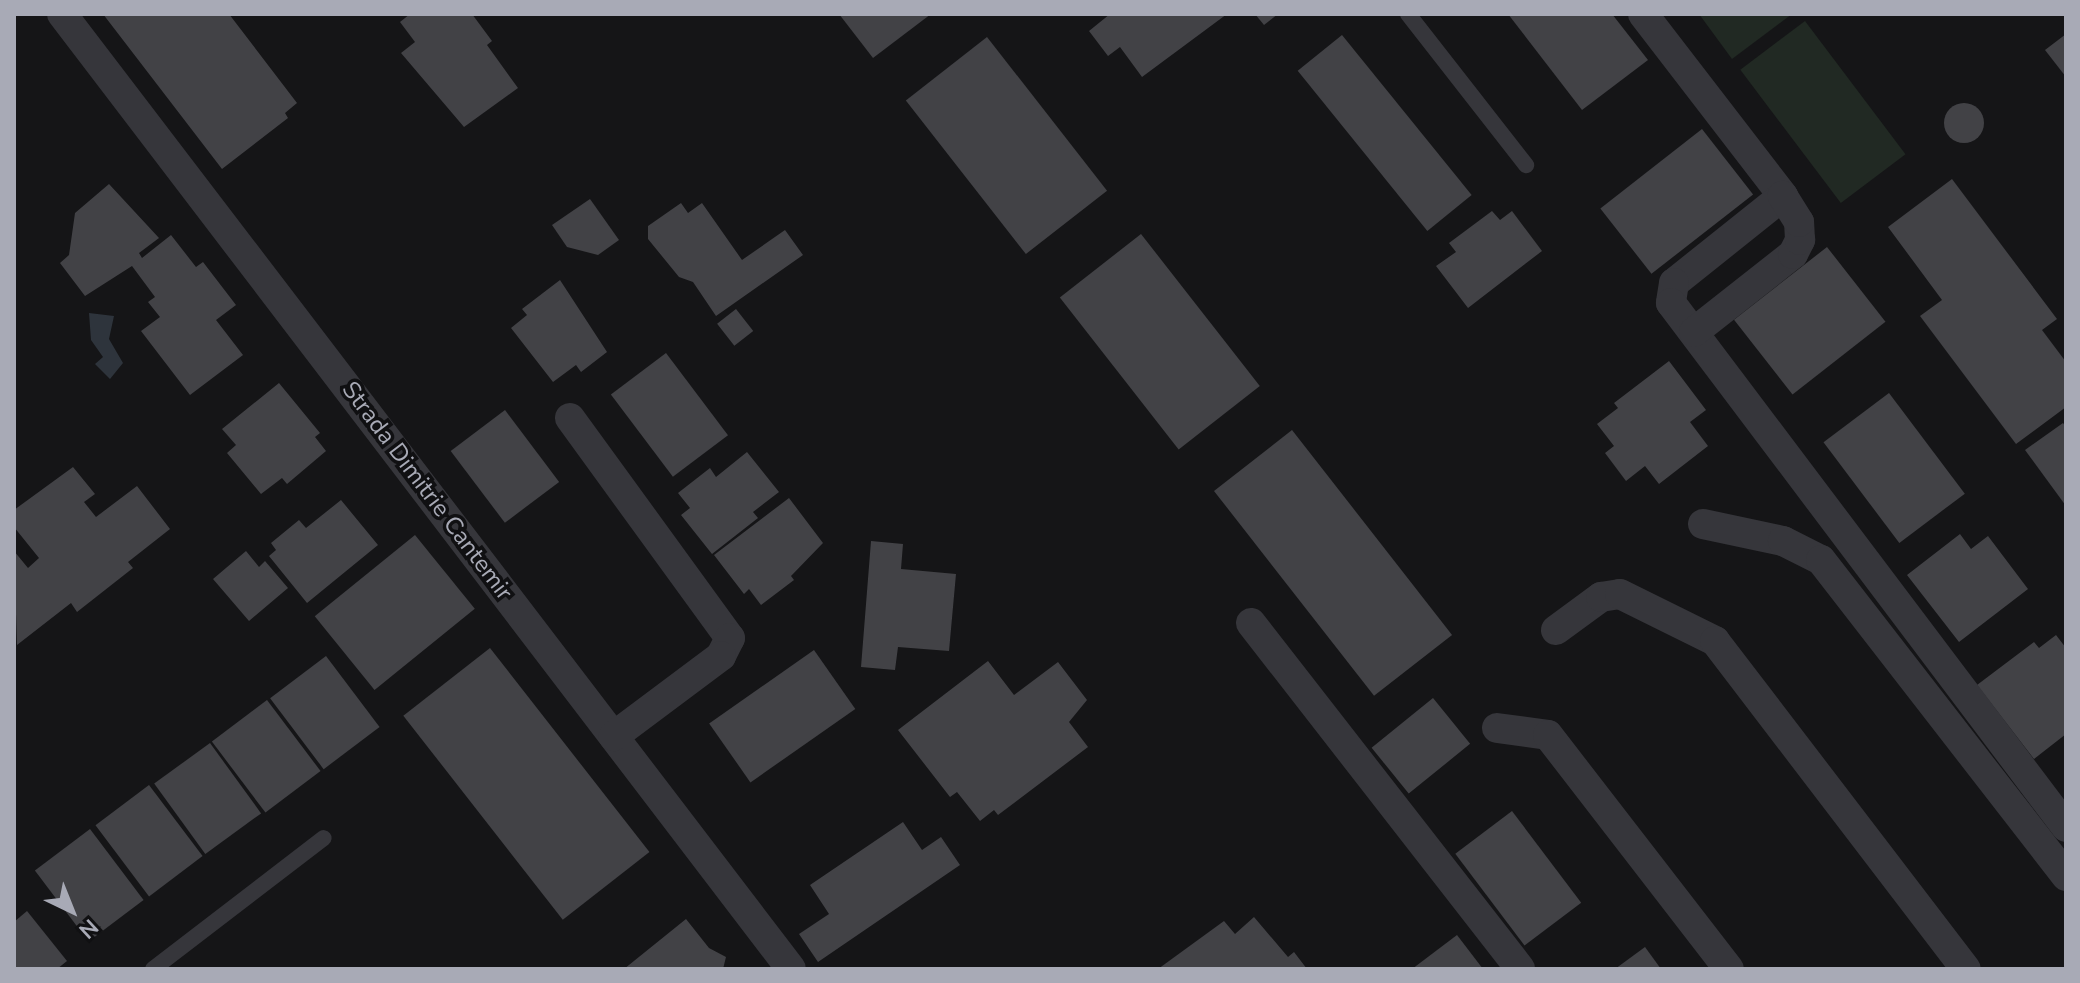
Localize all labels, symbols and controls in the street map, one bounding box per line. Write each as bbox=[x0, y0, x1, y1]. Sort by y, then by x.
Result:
street label: Strada Dimitrie Cantemir bbox=[335, 376, 519, 606]
north arrow bbox=[32, 871, 112, 951]
text: N bbox=[72, 912, 105, 945]

